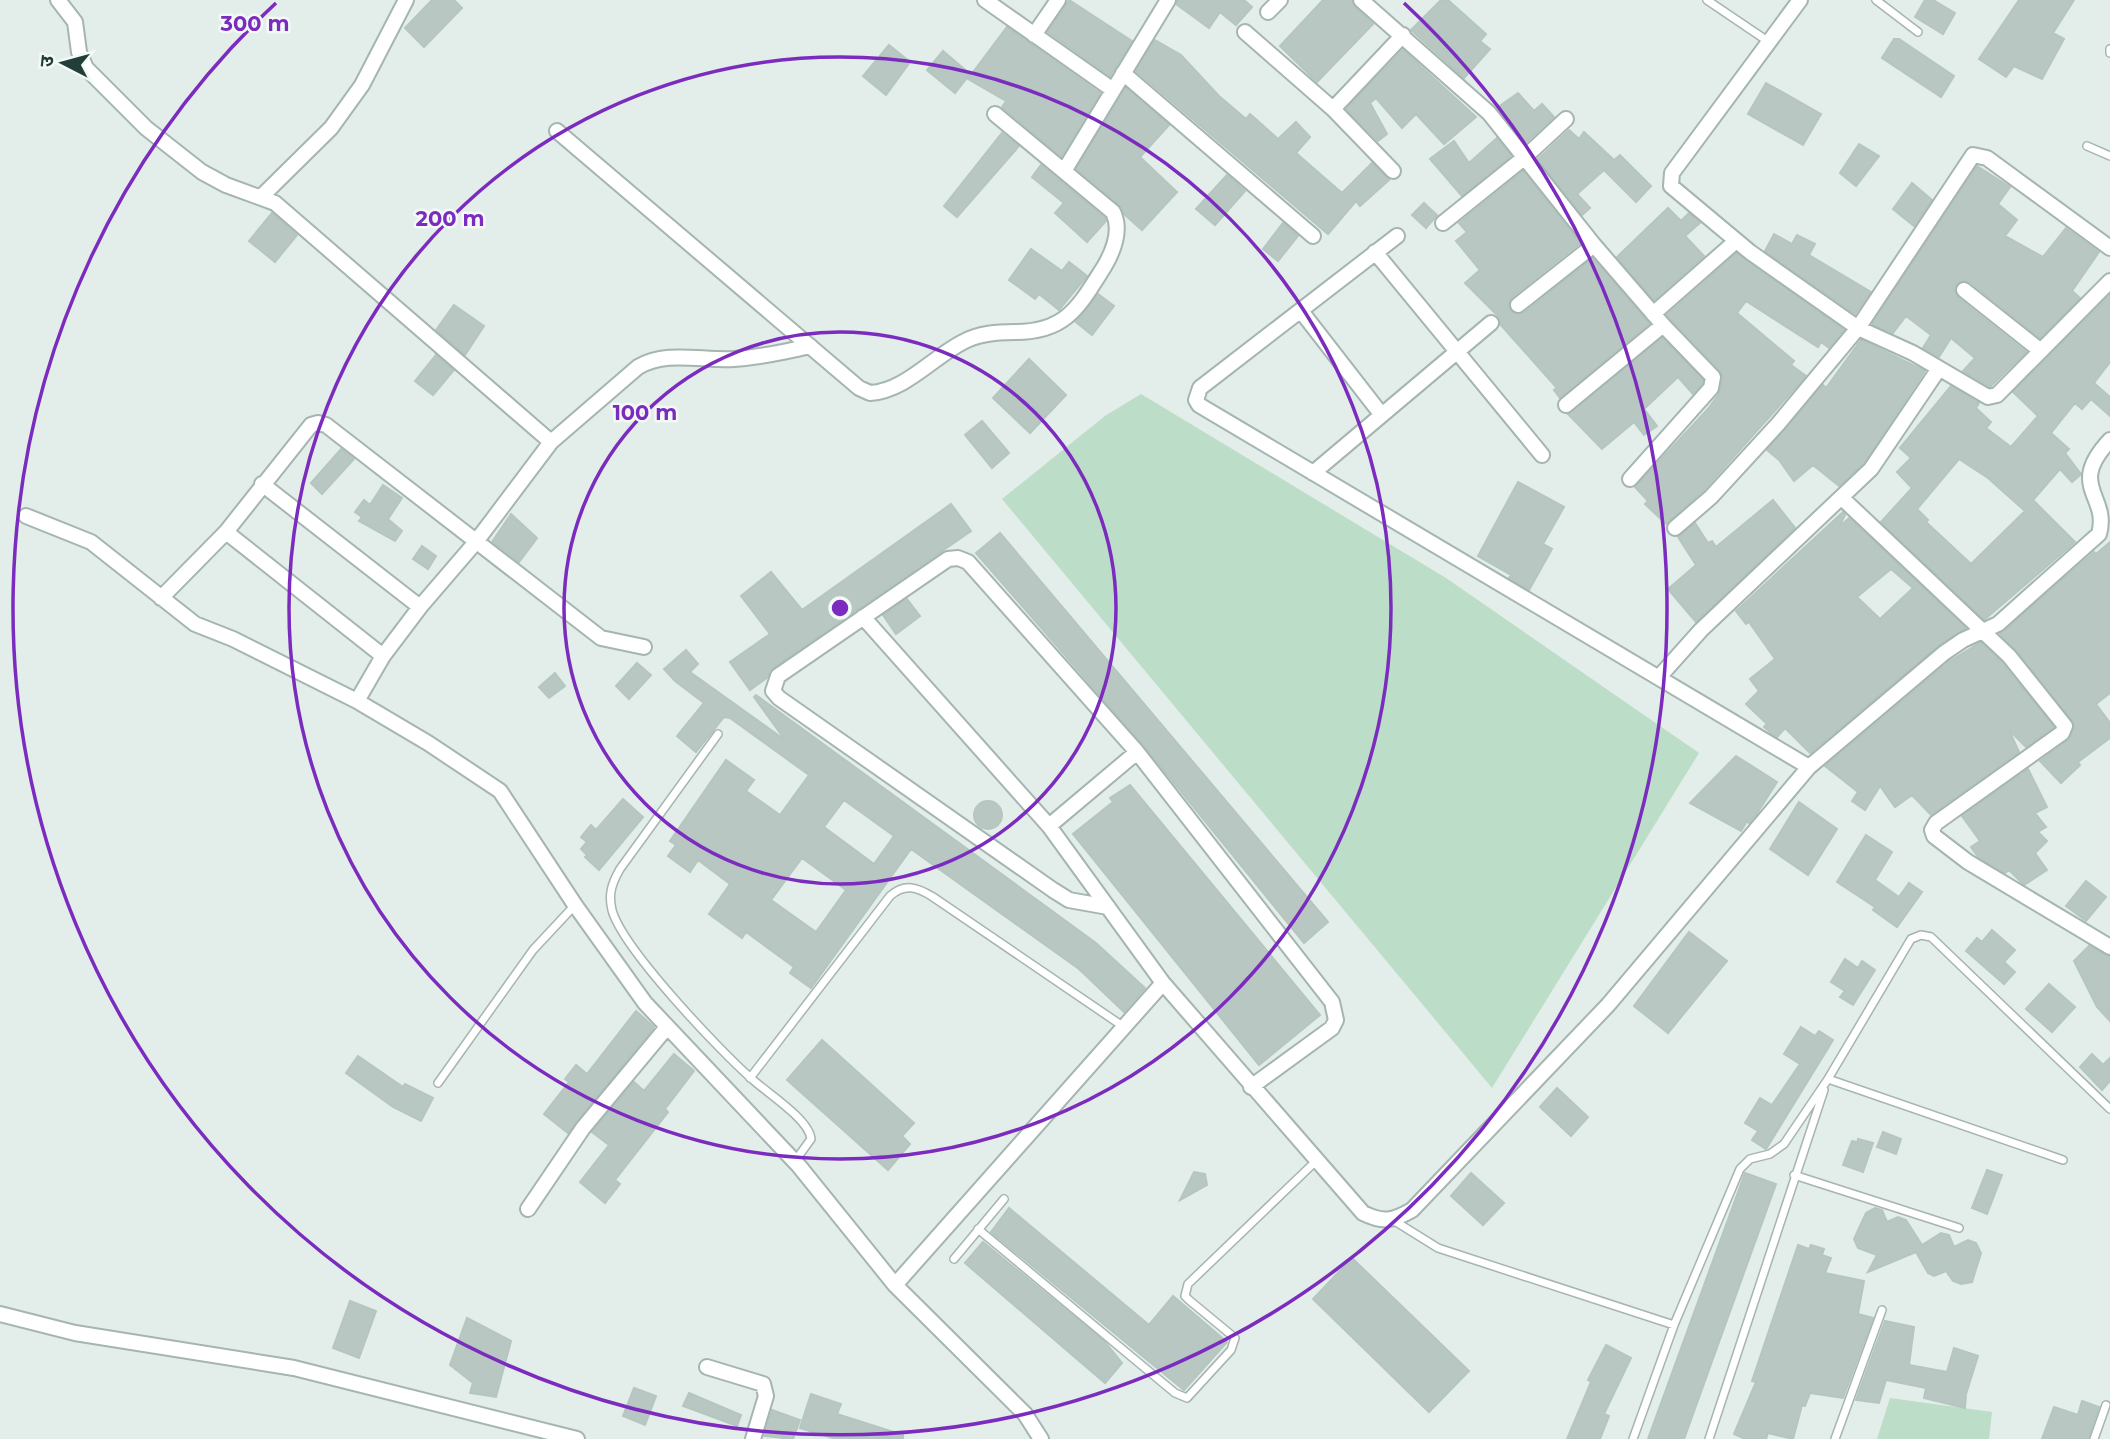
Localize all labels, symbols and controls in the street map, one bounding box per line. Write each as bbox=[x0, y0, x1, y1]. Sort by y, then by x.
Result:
text: 300 m bbox=[220, 11, 289, 36]
north arrow bbox=[28, 28, 98, 98]
text: उ bbox=[35, 54, 59, 68]
text: 200 m bbox=[416, 206, 484, 231]
text: 100 m bbox=[613, 400, 677, 425]
centre of rings bbox=[828, 596, 852, 620]

